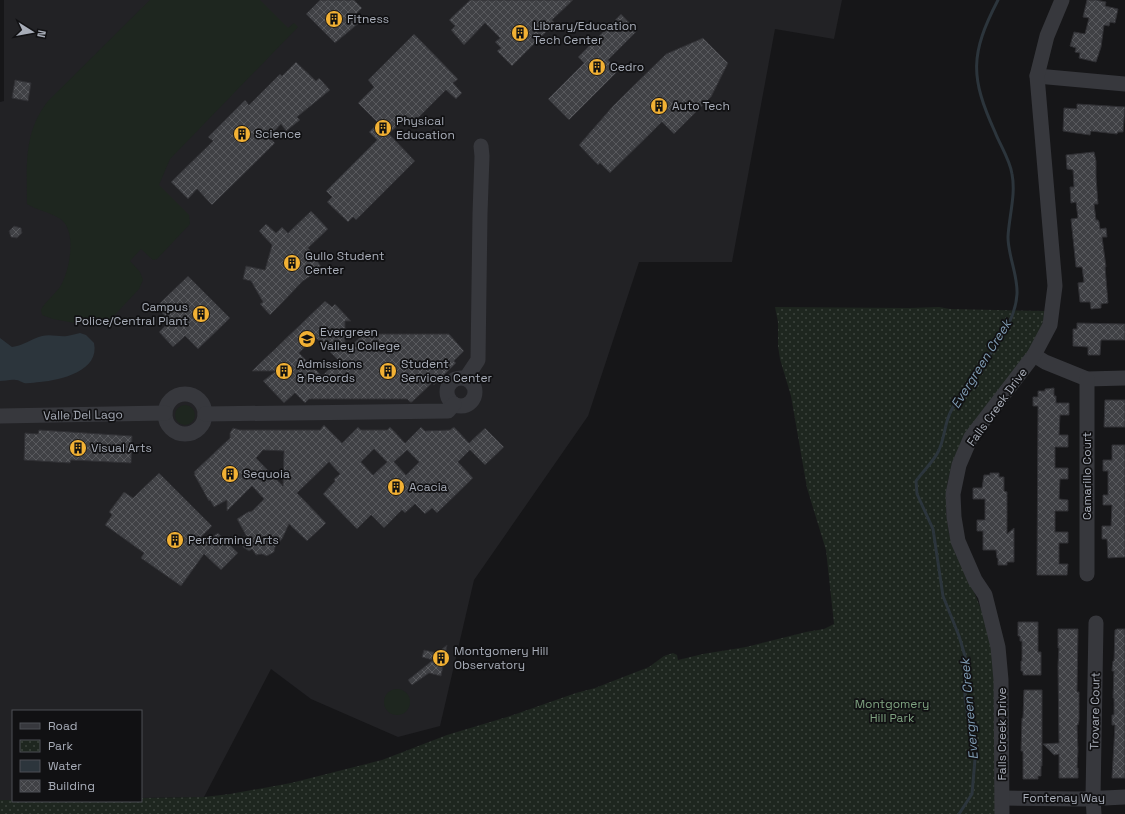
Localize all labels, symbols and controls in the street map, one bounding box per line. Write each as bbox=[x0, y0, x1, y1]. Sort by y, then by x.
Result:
building icon: Fitness bbox=[324, 9, 344, 29]
place label: Fitness bbox=[347, 11, 389, 27]
north arrow bbox=[12, 12, 52, 52]
place label: Library/Education Tech Center bbox=[533, 18, 637, 48]
building icon: Library/Education Tech Center bbox=[510, 23, 530, 43]
text: N bbox=[34, 29, 49, 39]
building icon: Cedro bbox=[587, 57, 607, 77]
place label: Cedro bbox=[610, 59, 644, 75]
building icon: Auto Tech bbox=[649, 96, 669, 116]
place label: Auto Tech bbox=[672, 98, 730, 114]
place label: Physical Education bbox=[396, 113, 455, 143]
building icon: Physical Education bbox=[373, 118, 393, 138]
building icon: Science bbox=[232, 124, 252, 144]
place label: Science bbox=[255, 126, 301, 142]
place label: Gullo Student Center bbox=[305, 248, 384, 278]
building icon: Gullo Student Center bbox=[282, 253, 302, 273]
place label: Campus Police/Central Plant bbox=[75, 299, 188, 329]
building icon: Campus Police/Central Plant bbox=[191, 304, 211, 324]
water label: Evergreen Creek bbox=[947, 315, 1016, 412]
place label: Evergreen Valley College bbox=[320, 324, 400, 354]
school or university icon: Evergreen Valley College bbox=[297, 329, 317, 349]
place label: Admissions & Records bbox=[297, 356, 362, 386]
place label: Student Services Center bbox=[401, 356, 492, 386]
building icon: Admissions & Records bbox=[274, 361, 294, 381]
building icon: Student Services Center bbox=[378, 361, 398, 381]
street label: Falls Creek Drive bbox=[963, 365, 1031, 449]
street label: Valle Del Lago bbox=[43, 406, 123, 424]
street label: Camarillo Court bbox=[1079, 432, 1095, 520]
building icon: Visual Arts bbox=[68, 438, 88, 458]
place label: Visual Arts bbox=[91, 440, 152, 456]
building icon: Sequoia bbox=[220, 464, 240, 484]
place label: Sequoia bbox=[243, 466, 290, 482]
building icon: Acacia bbox=[386, 477, 406, 497]
place label: Acacia bbox=[409, 479, 448, 495]
building icon: Performing Arts bbox=[165, 530, 185, 550]
place label: Performing Arts bbox=[188, 532, 279, 548]
place label: Montgomery Hill Observatory bbox=[454, 643, 548, 673]
building icon: Montgomery Hill Observatory bbox=[431, 648, 451, 668]
water label: Evergreen Creek bbox=[956, 656, 982, 760]
street label: Trovare Court bbox=[1086, 672, 1104, 750]
street label: Falls Creek Drive bbox=[994, 687, 1010, 781]
park label: Montgomery Hill Park bbox=[855, 696, 929, 726]
legend bbox=[12, 710, 142, 802]
text: Road bbox=[48, 718, 77, 734]
text: Park bbox=[48, 738, 73, 754]
text: Water bbox=[48, 758, 82, 774]
text: Building bbox=[48, 778, 95, 794]
street label: Fontenay Way bbox=[1023, 790, 1105, 806]

